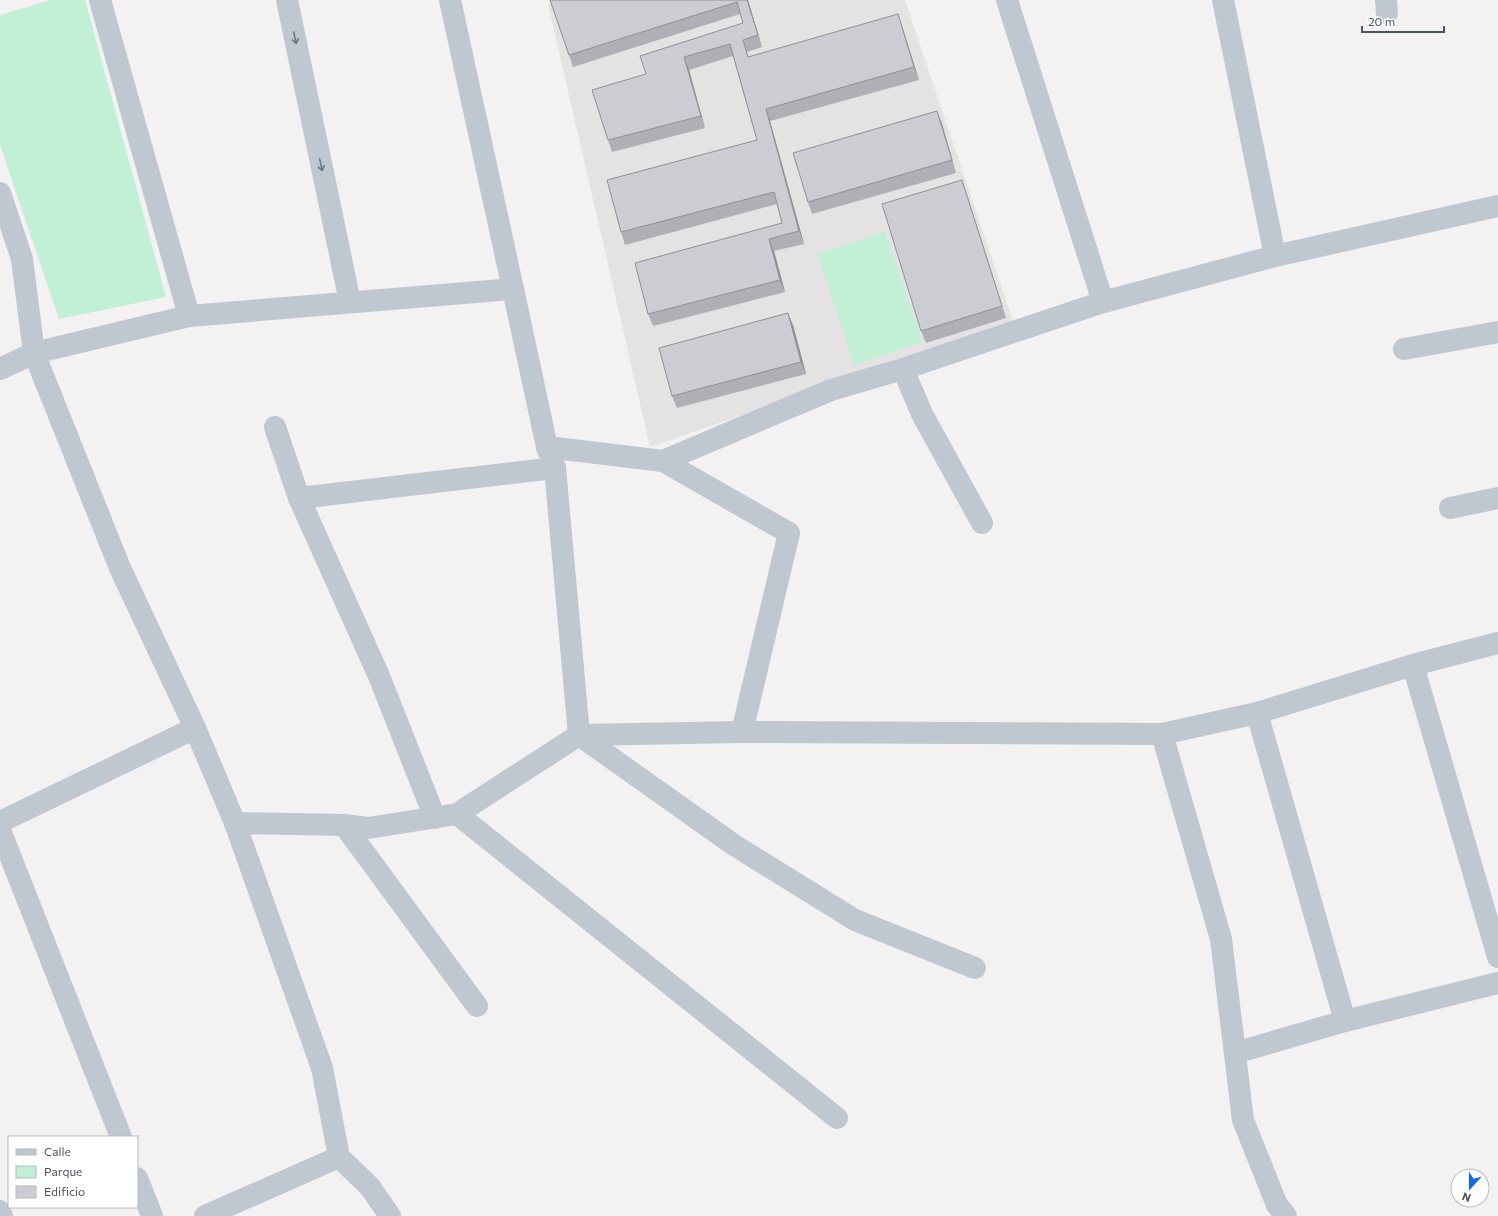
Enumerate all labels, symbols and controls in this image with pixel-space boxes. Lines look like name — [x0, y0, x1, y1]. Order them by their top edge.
scale bar — [1362, 8, 1444, 34]
text: 20 m — [1368, 14, 1395, 28]
one-way arrow — [291, 31, 299, 44]
one-way arrow — [318, 159, 326, 172]
legend — [8, 1136, 138, 1208]
text: Calle — [44, 1144, 71, 1158]
text: Parque — [44, 1164, 82, 1178]
north arrow — [1450, 1168, 1490, 1208]
text: Edificio — [44, 1184, 85, 1198]
text: N — [1460, 1190, 1472, 1205]

